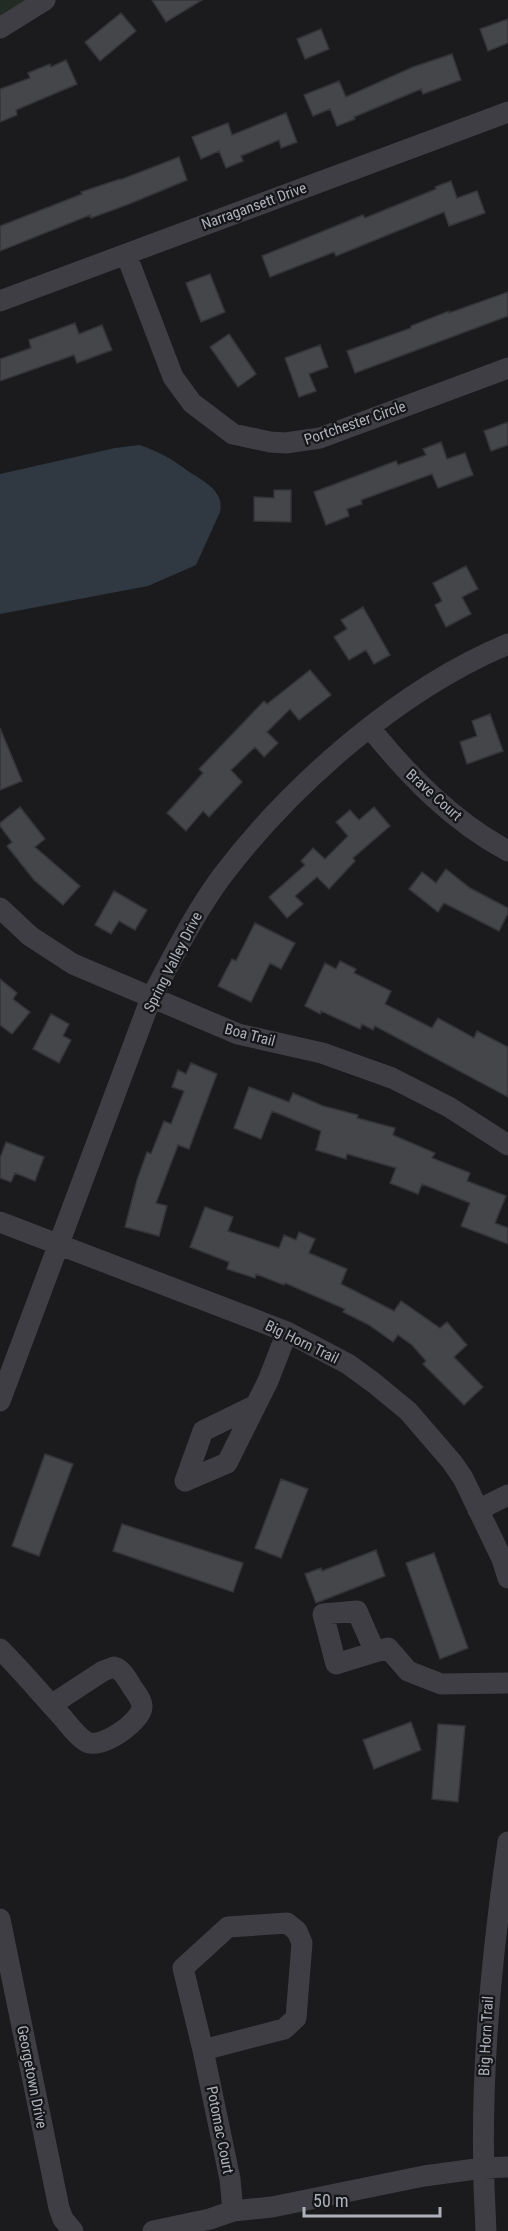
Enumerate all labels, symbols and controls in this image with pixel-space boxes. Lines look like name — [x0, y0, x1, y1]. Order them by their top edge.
street label: Narragansett Drive — [199, 179, 309, 233]
street label: Portchester Circle — [302, 397, 408, 449]
street label: Brave Court — [402, 765, 466, 825]
street label: Spring Valley Drive — [140, 909, 206, 1015]
street label: Boa Trail — [223, 1020, 277, 1050]
street label: Big Horn Trail — [262, 1316, 342, 1368]
street label: Big Horn Trail — [475, 1996, 497, 2076]
street label: Georgetown Drive — [13, 2024, 51, 2130]
street label: Potomac Court — [203, 2085, 237, 2175]
scale bar — [304, 2180, 440, 2218]
text: 50 m — [313, 2190, 348, 2211]

